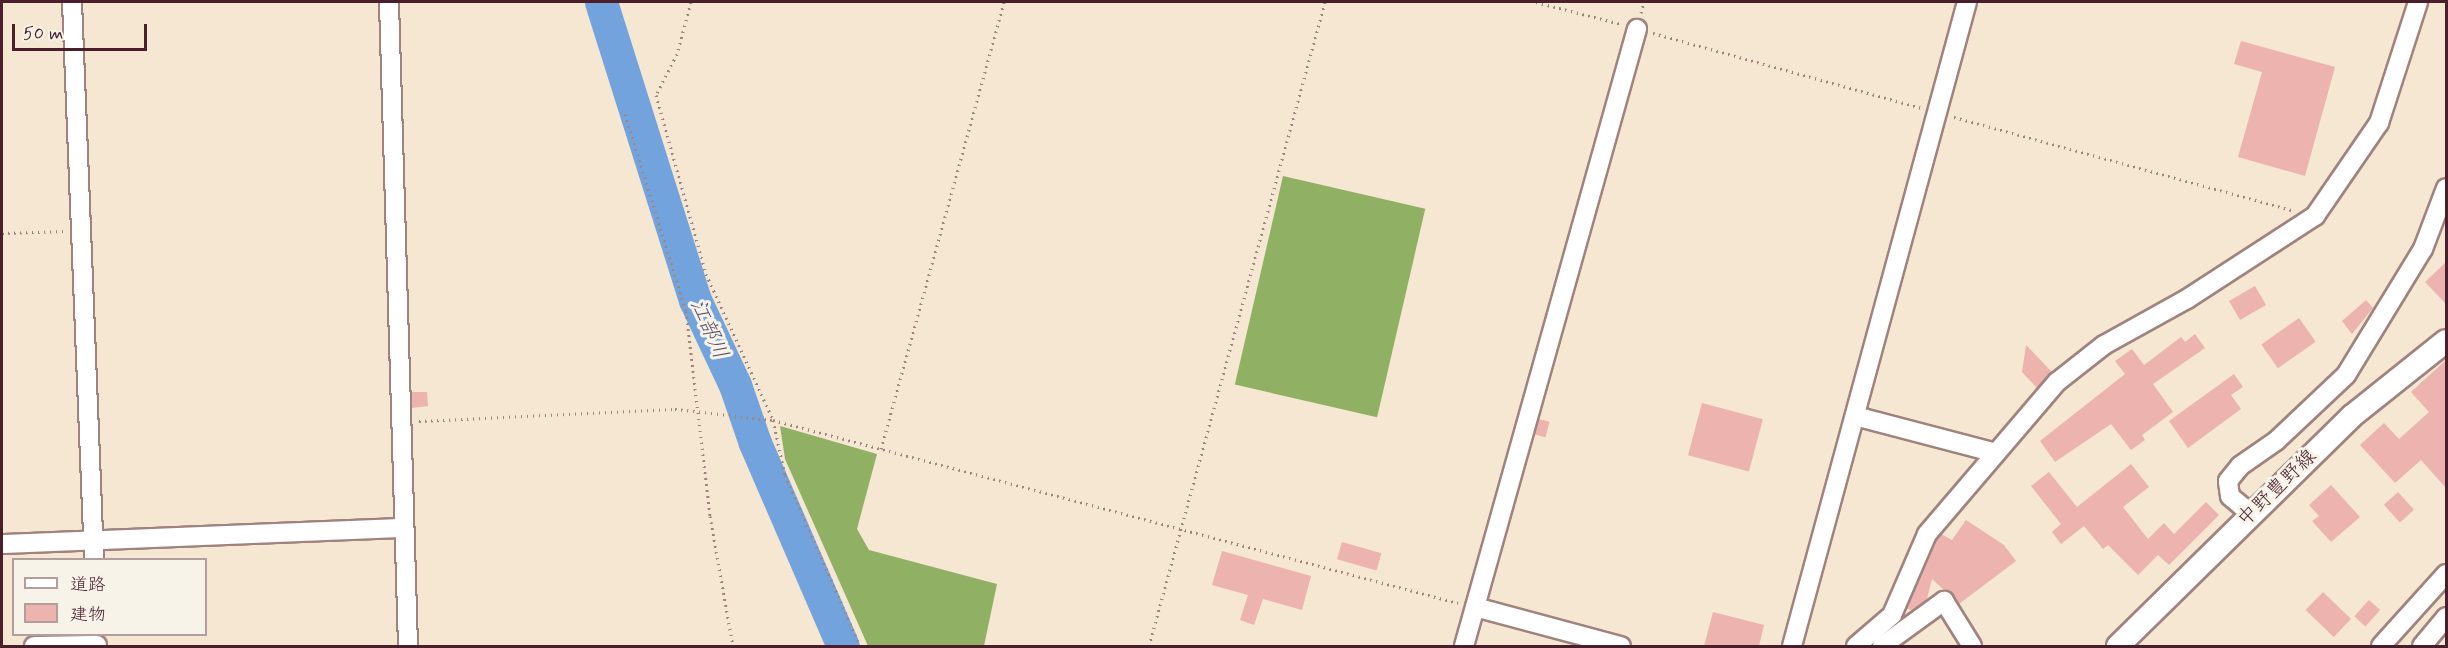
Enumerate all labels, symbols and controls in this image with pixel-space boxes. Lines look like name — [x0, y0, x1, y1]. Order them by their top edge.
scale bar — [15, 12, 150, 50]
text: 50 m — [23, 22, 63, 46]
water label: 江部川 — [685, 295, 733, 363]
street label: 中野豊野線 — [2233, 445, 2321, 531]
legend — [12, 558, 207, 636]
text: 道路 — [70, 573, 106, 597]
text: 建物 — [70, 603, 106, 627]

